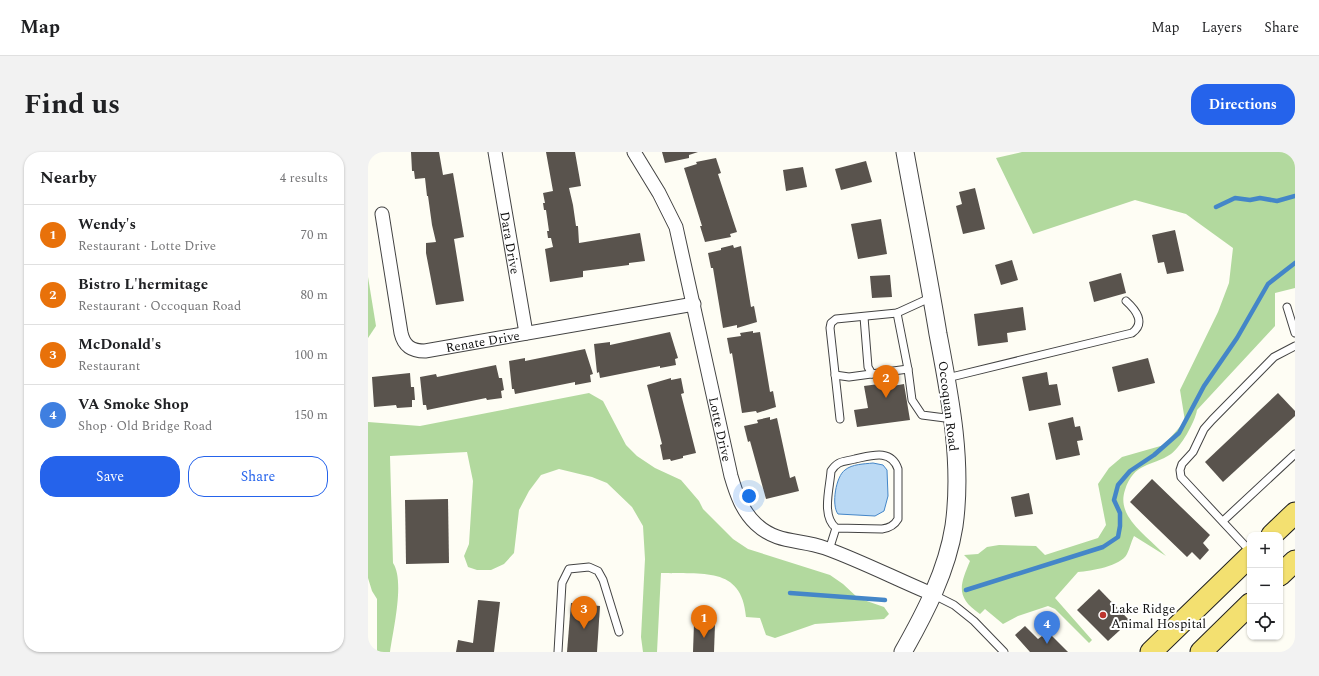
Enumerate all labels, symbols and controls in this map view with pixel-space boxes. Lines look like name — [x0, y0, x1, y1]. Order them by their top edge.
text: Map — [20, 13, 60, 42]
text: Map — [1151, 17, 1180, 38]
text: Layers — [1202, 17, 1242, 38]
text: Share — [1264, 17, 1299, 38]
text: Find us — [24, 83, 120, 126]
button: Directions — [1191, 84, 1295, 125]
text: Nearby — [40, 165, 96, 191]
text: 4 results — [280, 168, 328, 188]
street label: Dara Drive — [494, 210, 525, 276]
text: Wendy's — [78, 213, 136, 236]
text: 1 — [49, 225, 57, 245]
text: 70 m — [301, 225, 328, 245]
text: Restaurant · Lotte Drive — [78, 236, 216, 256]
text: Bistro L'hermitage — [78, 273, 208, 296]
text: 2 — [49, 285, 57, 305]
text: 80 m — [301, 285, 328, 305]
text: Restaurant · Occoquan Road — [78, 296, 241, 316]
street label: Renate Drive — [444, 326, 521, 358]
text: McDonald's — [78, 333, 161, 356]
text: 3 — [49, 345, 57, 365]
text: 100 m — [294, 345, 328, 365]
text: Restaurant — [78, 356, 140, 376]
street label: Occoquan Road — [933, 360, 963, 453]
pin: 2 — [873, 365, 899, 398]
text: VA Smoke Shop — [78, 393, 189, 416]
street label: Lotte Drive — [703, 395, 737, 464]
text: 4 — [49, 405, 57, 425]
text: 150 m — [294, 405, 328, 425]
text: Shop · Old Bridge Road — [78, 416, 212, 436]
button: Save — [40, 456, 180, 497]
button: Share — [188, 456, 328, 497]
your location — [739, 486, 759, 506]
map controls — [1247, 532, 1283, 640]
button: + — [1247, 532, 1283, 568]
button: − — [1247, 568, 1283, 604]
pin: 3 — [571, 596, 597, 629]
place label: Lake Ridge Animal Hospital — [1111, 599, 1206, 634]
button: locate — [1247, 604, 1283, 640]
pin: 1 — [691, 605, 717, 638]
marker: Lake Ridge Animal Hospital — [1098, 610, 1108, 620]
pin: 4 — [1034, 611, 1060, 644]

